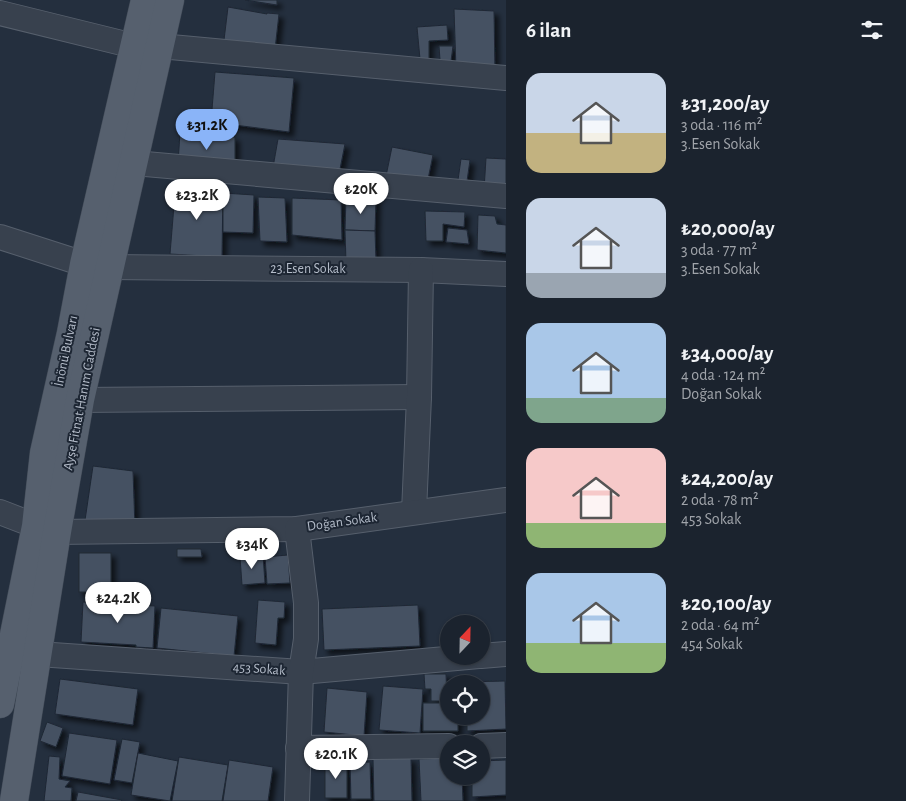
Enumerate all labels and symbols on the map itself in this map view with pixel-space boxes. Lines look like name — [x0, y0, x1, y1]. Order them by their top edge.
pin: ₺31.2K — [166, 108, 248, 151]
pin: ₺20K — [331, 172, 391, 215]
pin: ₺23.2K — [156, 178, 238, 221]
street label: 23.Esen Sokak — [270, 262, 346, 276]
street label: İnönü Bulvarı — [49, 314, 80, 388]
street label: Ayşe Fitnat Hanım Caddesi — [61, 326, 103, 472]
street label: Doğan Sokak — [306, 510, 379, 534]
pin: ₺34K — [222, 528, 282, 570]
pin: ₺24.2K — [77, 582, 159, 624]
north arrow — [440, 615, 490, 665]
street label: 453 Sokak — [232, 660, 286, 678]
pin: ₺20.1K — [295, 738, 377, 780]

